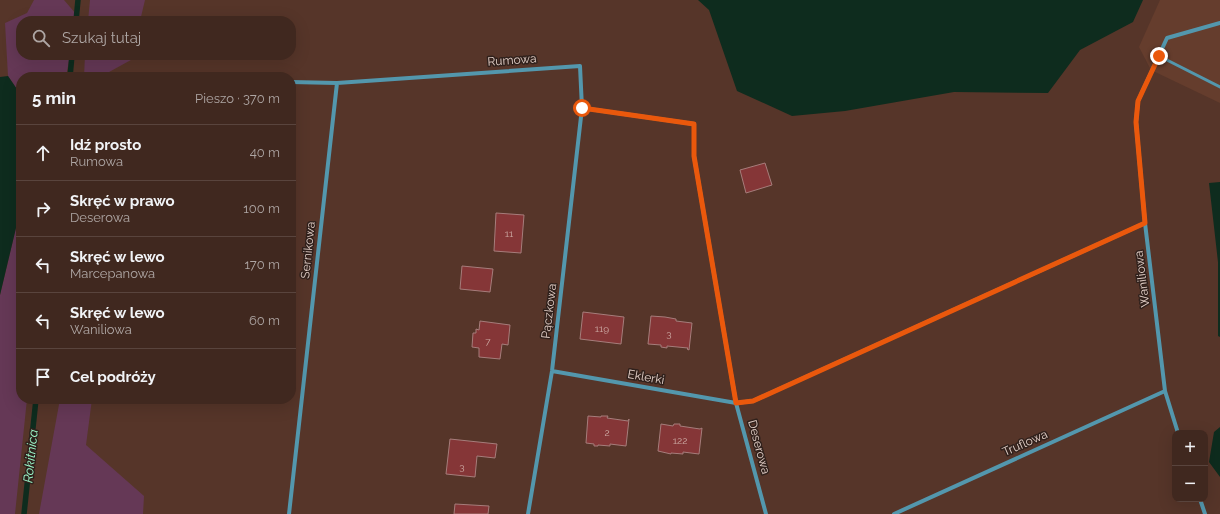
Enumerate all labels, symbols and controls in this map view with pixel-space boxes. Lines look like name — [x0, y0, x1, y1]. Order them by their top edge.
search box — [16, 16, 296, 60]
icon: search — [30, 27, 52, 49]
text: Szukaj tutaj — [62, 29, 141, 47]
route end — [1150, 47, 1168, 65]
street label: Rumowa — [487, 51, 537, 69]
text: 5 min — [32, 88, 76, 108]
text: Pieszo · 370 m — [195, 91, 280, 106]
route start — [573, 99, 591, 117]
text: Idź prosto — [70, 136, 141, 154]
icon: ahead — [32, 142, 54, 164]
text: 40 m — [250, 145, 280, 160]
text: Rumowa — [70, 154, 123, 169]
text: Skręć w prawo — [70, 192, 175, 210]
icon: right — [32, 198, 54, 220]
text: 100 m — [243, 201, 280, 216]
text: Deserowa — [70, 210, 130, 225]
street label: Sernikowa — [298, 221, 318, 279]
house number: 11 — [505, 228, 514, 239]
text: Skręć w lewo — [70, 248, 165, 266]
street label: Waniliowa — [1132, 250, 1152, 308]
icon: left — [32, 254, 54, 276]
text: 170 m — [244, 257, 280, 272]
text: Marcepanowa — [70, 266, 155, 281]
street label: Pączkowa — [539, 283, 559, 339]
text: Skręć w lewo — [70, 304, 165, 322]
icon: left — [32, 310, 54, 332]
text: 60 m — [249, 313, 280, 328]
text: Waniliowa — [70, 322, 132, 337]
house number: 119 — [595, 323, 609, 334]
house number: 3 — [666, 328, 672, 339]
house number: 7 — [485, 336, 491, 347]
icon: arrive — [32, 366, 54, 388]
street label: Eklerki — [626, 367, 666, 387]
text: Cel podróży — [70, 368, 156, 386]
street label: Deserowa — [745, 418, 773, 476]
house number: 2 — [604, 427, 610, 438]
street label: Truflowa — [1000, 427, 1050, 459]
water label: Rokitnica — [20, 428, 41, 484]
map controls — [1172, 430, 1208, 502]
button: + — [1172, 430, 1208, 466]
house number: 122 — [673, 435, 687, 446]
house number: 3 — [459, 461, 465, 472]
button: − — [1172, 466, 1208, 502]

